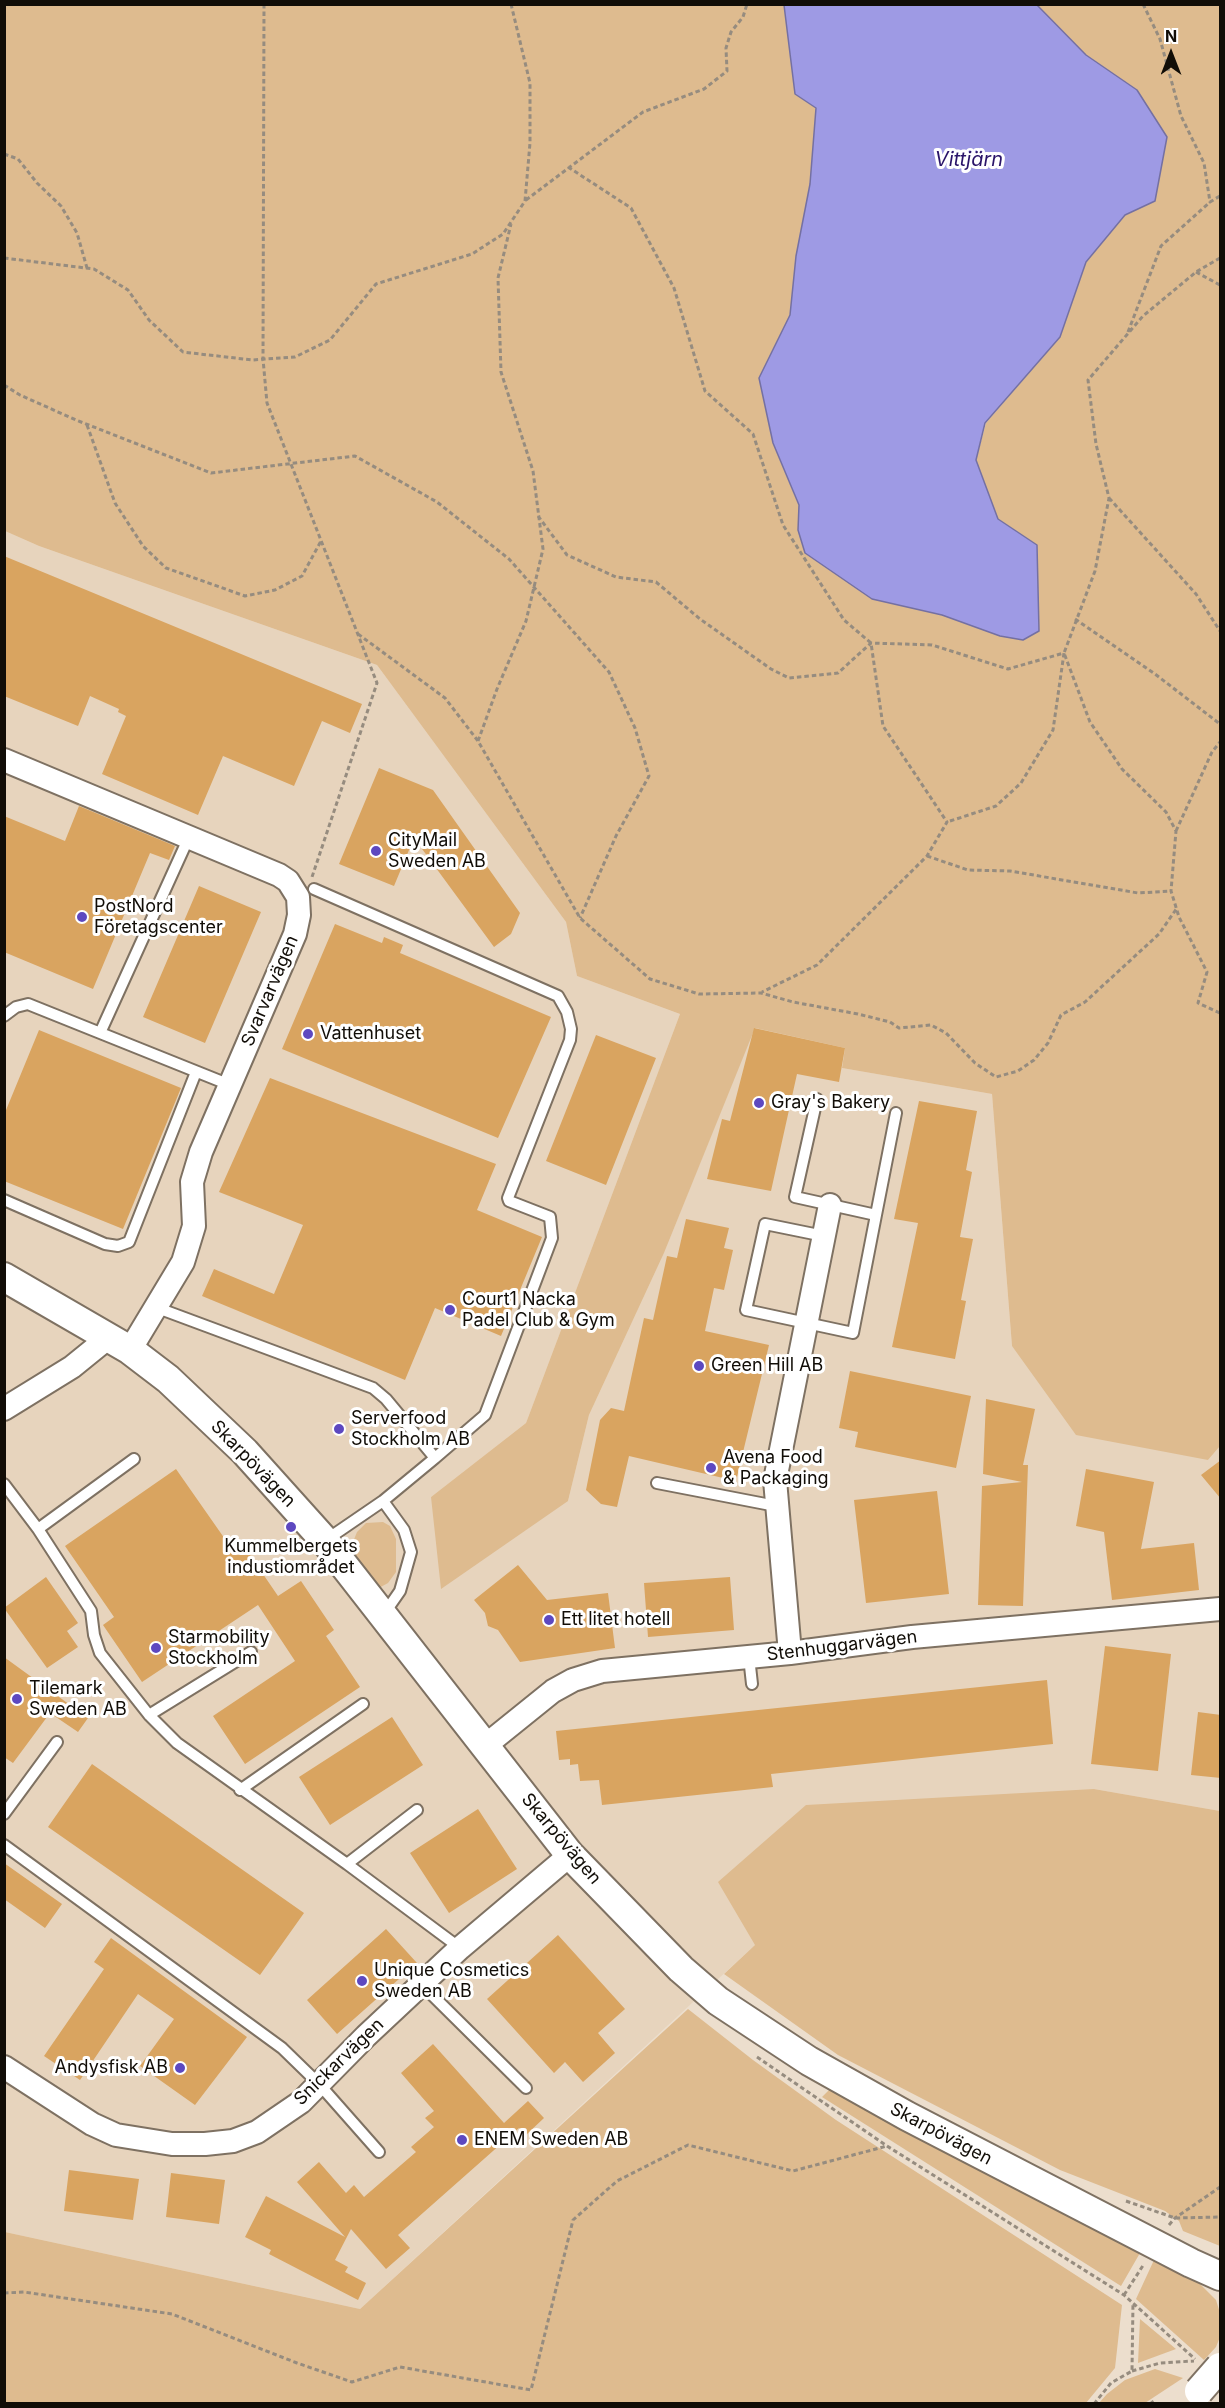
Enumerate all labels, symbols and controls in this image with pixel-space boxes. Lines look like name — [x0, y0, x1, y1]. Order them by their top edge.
north arrow — [1141, 24, 1201, 84]
text: N — [1165, 26, 1177, 46]
water label: Vittjärn — [935, 148, 1003, 172]
place label: CityMail Sweden AB — [388, 830, 486, 872]
marker: CityMail Sweden AB — [369, 844, 383, 858]
place label: PostNord Företagscenter — [94, 896, 223, 938]
marker: PostNord Företagscenter — [75, 910, 89, 924]
street label: Svarvarvägen — [237, 932, 303, 1050]
place label: Vattenhuset — [320, 1023, 421, 1045]
marker: Vattenhuset — [301, 1027, 315, 1041]
place label: Gray's Bakery — [771, 1092, 890, 1114]
marker: Gray's Bakery — [752, 1096, 766, 1110]
place label: Court1 Nacka Padel Club & Gym — [462, 1289, 615, 1332]
marker: Court1 Nacka Padel Club & Gym — [443, 1303, 457, 1317]
place label: Green Hill AB — [711, 1355, 823, 1377]
marker: Green Hill AB — [692, 1359, 706, 1373]
place label: Serverfood Stockholm AB — [351, 1408, 470, 1450]
street label: Skarpövägen — [206, 1416, 300, 1512]
marker: Serverfood Stockholm AB — [332, 1422, 346, 1436]
place label: Avena Food & Packaging — [723, 1447, 829, 1490]
marker: Avena Food & Packaging — [704, 1461, 718, 1475]
marker: Kummelbergets industiområdet — [284, 1520, 298, 1534]
place label: Kummelbergets industiområdet — [224, 1536, 358, 1578]
place label: Ett litet hotell — [561, 1609, 670, 1631]
marker: Ett litet hotell — [542, 1613, 556, 1627]
street label: Stenhuggarvägen — [766, 1626, 918, 1666]
place label: Starmobility Stockholm — [168, 1627, 270, 1670]
marker: Starmobility Stockholm — [149, 1641, 163, 1655]
place label: Tilemark Sweden AB — [29, 1678, 127, 1720]
marker: Tilemark Sweden AB — [10, 1692, 24, 1706]
street label: Skarpövägen — [517, 1789, 605, 1889]
place label: Unique Cosmetics Sweden AB — [374, 1960, 529, 2002]
marker: Unique Cosmetics Sweden AB — [355, 1974, 369, 1988]
street label: Snickarvägen — [290, 2014, 388, 2110]
place label: Andysfisk AB — [55, 2057, 168, 2079]
marker: Andysfisk AB — [173, 2061, 187, 2075]
street label: Skarpövägen — [886, 2098, 996, 2170]
place label: ENEM Sweden AB — [474, 2129, 628, 2151]
marker: ENEM Sweden AB — [455, 2133, 469, 2147]

